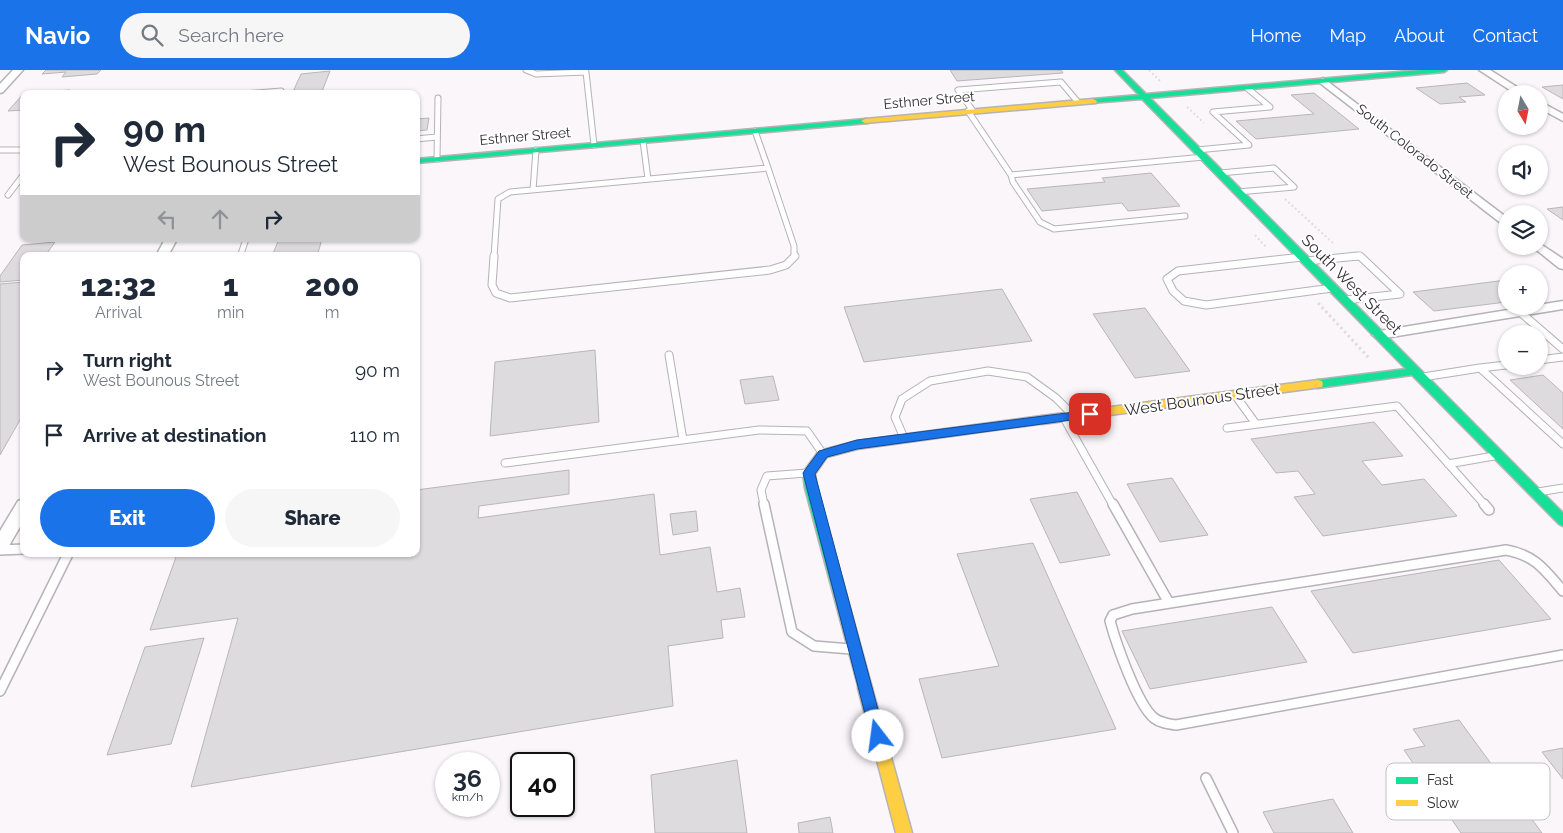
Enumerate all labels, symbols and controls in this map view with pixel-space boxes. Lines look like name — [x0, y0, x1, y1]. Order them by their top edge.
search box — [120, 13, 470, 58]
text: Navio — [25, 21, 90, 50]
icon: search — [138, 21, 166, 49]
text: Search here — [178, 24, 284, 46]
text: Home — [1250, 25, 1301, 46]
text: Map — [1329, 25, 1366, 46]
text: About — [1394, 25, 1445, 46]
text: Contact — [1473, 25, 1538, 46]
north arrow — [1498, 85, 1548, 135]
map controls — [1498, 85, 1548, 375]
street label: Esthner Street — [883, 88, 976, 112]
street label: South Colorado Street — [1354, 100, 1477, 202]
text: 90 m — [123, 109, 206, 150]
icon: right — [40, 110, 105, 175]
street label: Esthner Street — [479, 124, 572, 148]
button: sound — [1498, 145, 1548, 195]
text: West Bounous Street — [123, 151, 338, 177]
icon: left — [153, 205, 181, 233]
icon: ahead — [206, 205, 234, 233]
icon: right — [259, 205, 287, 233]
button: layers — [1498, 205, 1548, 255]
street label: South West Street — [1298, 230, 1406, 339]
button: + — [1498, 265, 1548, 315]
text: 12:32 — [81, 268, 156, 303]
text: 1 — [223, 268, 238, 303]
text: 200 — [305, 268, 359, 303]
text: Arrival — [95, 303, 142, 322]
text: min — [217, 303, 244, 322]
text: m — [325, 303, 340, 322]
button: − — [1498, 325, 1548, 375]
text: Turn right — [83, 349, 172, 371]
icon: right — [40, 356, 68, 384]
text: 90 m — [355, 359, 400, 381]
text: West Bounous Street — [83, 371, 239, 390]
street label: West Bounous Street — [1123, 379, 1281, 420]
pin — [1069, 393, 1111, 435]
icon: arrive — [1076, 400, 1104, 428]
icon: arrive — [40, 421, 68, 449]
text: Arrive at destination — [83, 424, 267, 446]
text: 110 m — [350, 424, 400, 446]
button: Exit — [40, 489, 215, 547]
button: Share — [225, 489, 400, 547]
position arrow — [851, 709, 903, 761]
speed limit sign: 40 — [510, 752, 575, 817]
text: 36 — [453, 763, 482, 793]
legend — [1386, 763, 1550, 820]
text: Fast — [1427, 772, 1454, 788]
text: km/h — [452, 790, 483, 804]
text: Slow — [1427, 795, 1459, 811]

